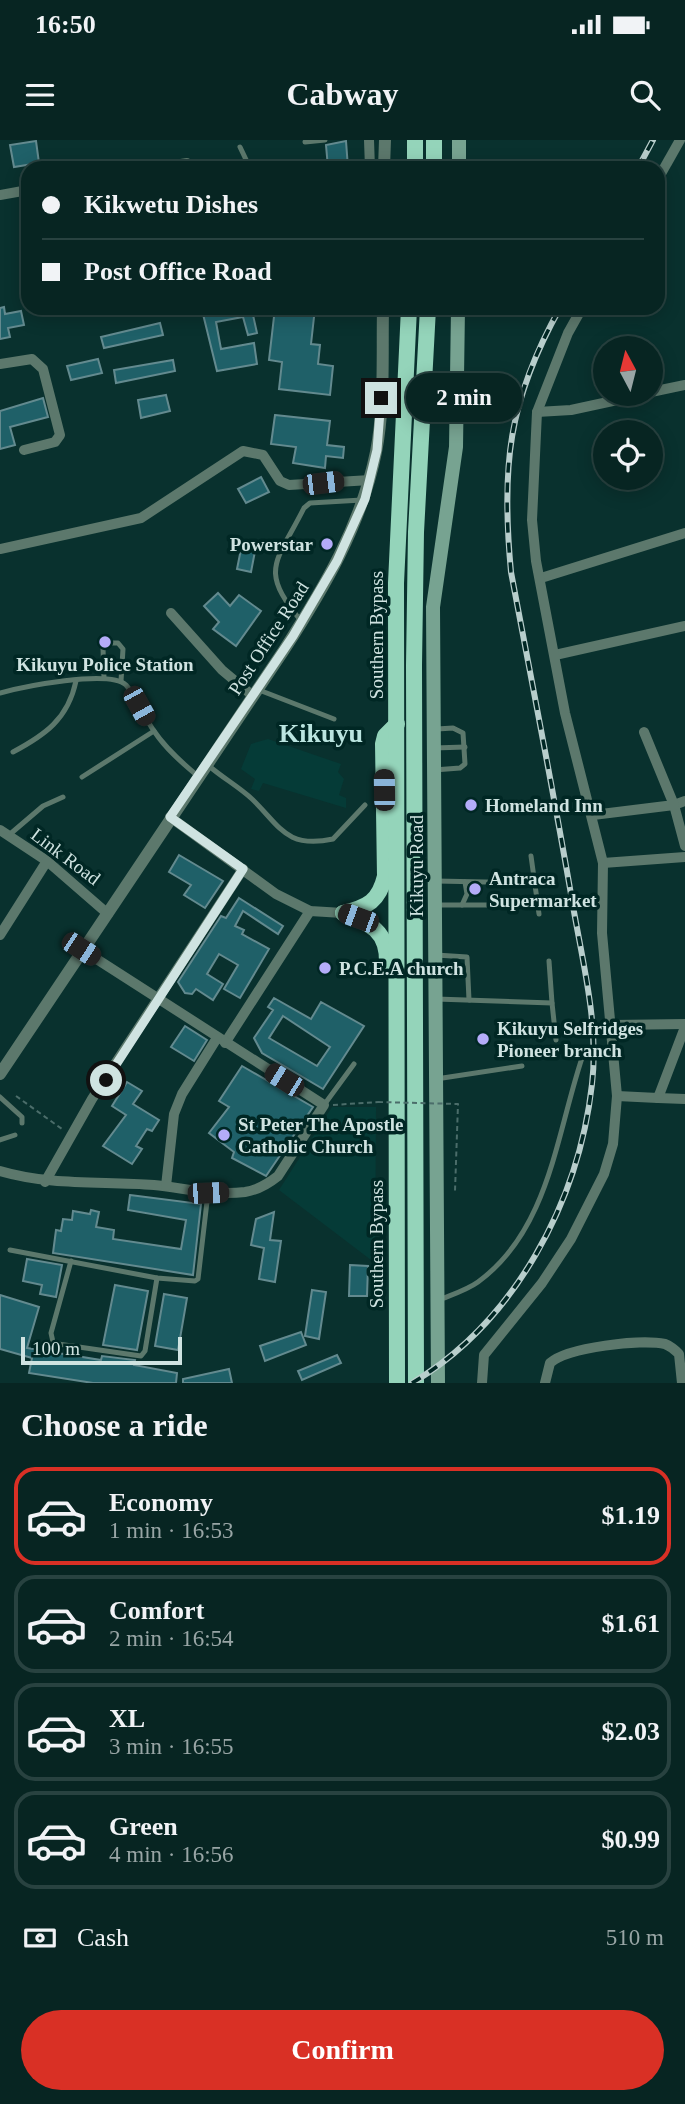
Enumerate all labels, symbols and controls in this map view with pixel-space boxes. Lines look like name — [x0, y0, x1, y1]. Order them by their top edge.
text: 16:50 — [35, 10, 96, 39]
icon: menu — [21, 76, 59, 114]
text: Cabway — [286, 76, 399, 112]
icon: search — [626, 76, 664, 114]
text: Kikwetu Dishes — [84, 190, 258, 219]
text: Post Office Road — [84, 257, 272, 286]
north arrow — [593, 336, 663, 406]
map controls — [593, 336, 663, 490]
callout: 2 min — [406, 373, 521, 422]
route end — [365, 382, 397, 414]
text: 2 min — [436, 385, 492, 410]
button: locate — [593, 420, 663, 490]
car — [301, 470, 346, 496]
place label: Powerstar — [230, 534, 314, 555]
marker: Powerstar — [319, 536, 335, 552]
street label: Southern Bypass — [366, 571, 387, 699]
street label: Post Office Road — [224, 577, 313, 699]
marker: Kikuyu Police Station — [97, 634, 113, 650]
place label: Kikuyu Police Station — [16, 654, 194, 675]
car — [120, 683, 159, 729]
district label: Kikuyu — [279, 719, 363, 748]
car — [374, 769, 395, 811]
place label: Homeland Inn — [485, 795, 603, 816]
marker: Homeland Inn — [463, 797, 479, 813]
street label: Kikuyu Road — [406, 815, 427, 917]
street label: Link Road — [27, 824, 105, 889]
place label: Antraca Supermarket — [489, 868, 597, 911]
marker: Antraca Supermarket — [467, 881, 483, 897]
car — [335, 901, 382, 935]
car — [58, 929, 105, 969]
place label: P.C.E.A church — [339, 958, 464, 979]
marker: P.C.E.A church — [317, 960, 333, 976]
place label: Kikuyu Selfridges Pioneer branch — [497, 1018, 643, 1061]
marker: Kikuyu Selfridges Pioneer branch — [475, 1031, 491, 1047]
car — [261, 1060, 308, 1100]
route start — [90, 1064, 122, 1096]
place label: St Peter The Apostle Catholic Church — [238, 1114, 404, 1157]
marker: St Peter The Apostle Catholic Church — [216, 1127, 232, 1143]
street label: Southern Bypass — [366, 1180, 387, 1308]
car — [187, 1182, 230, 1204]
scale bar — [21, 1334, 182, 1366]
text: 100 m — [32, 1338, 80, 1359]
text: Choose a ride — [21, 1407, 208, 1443]
icon: car — [25, 1485, 88, 1548]
text: Economy — [109, 1488, 213, 1517]
text: $1.19 — [602, 1501, 660, 1530]
text: 1 min · 16:53 — [109, 1518, 234, 1543]
icon: car — [25, 1593, 88, 1656]
text: Comfort — [109, 1596, 204, 1625]
text: $1.61 — [602, 1609, 660, 1638]
text: 2 min · 16:54 — [109, 1626, 234, 1651]
icon: car — [25, 1701, 88, 1764]
text: XL — [109, 1704, 145, 1733]
text: $2.03 — [602, 1717, 660, 1746]
text: 3 min · 16:55 — [109, 1734, 234, 1759]
icon: car — [25, 1809, 88, 1872]
text: Green — [109, 1812, 178, 1841]
text: $0.99 — [602, 1825, 660, 1854]
text: 4 min · 16:56 — [109, 1842, 234, 1867]
icon: cash — [21, 1919, 59, 1957]
text: Cash — [77, 1923, 129, 1952]
text: 510 m — [606, 1925, 664, 1950]
button: Confirm — [21, 2010, 664, 2090]

